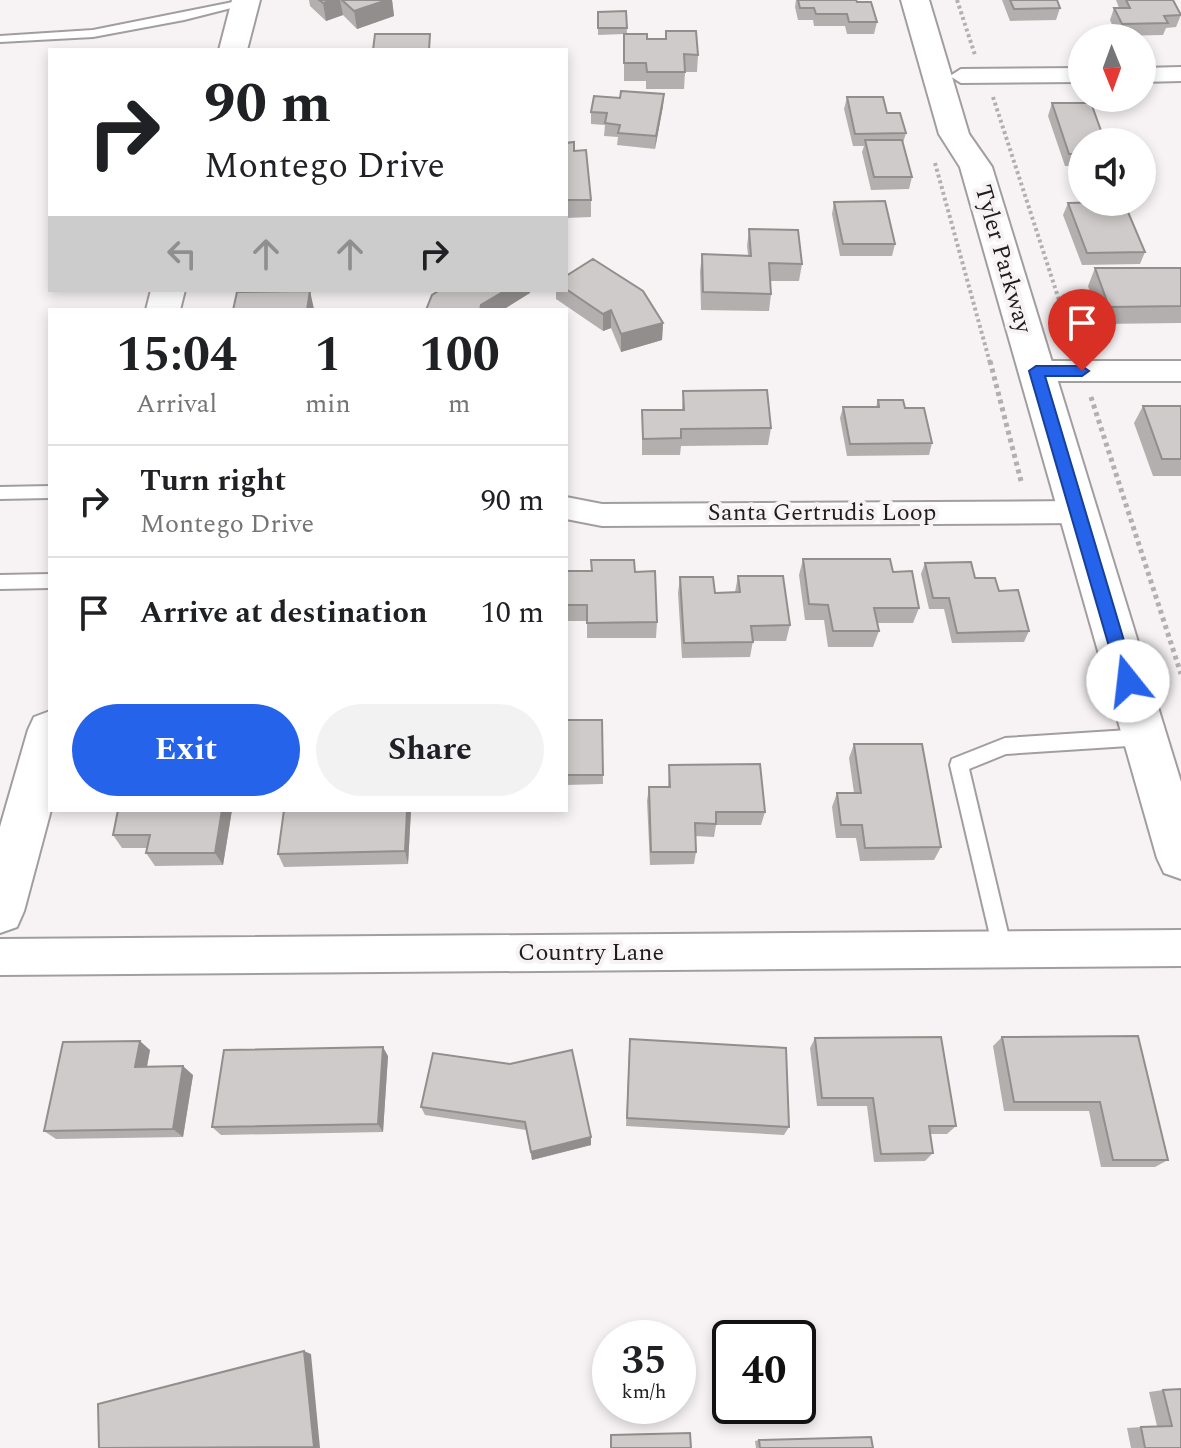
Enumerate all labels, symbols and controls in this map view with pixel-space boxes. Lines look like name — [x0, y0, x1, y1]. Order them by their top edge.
north arrow — [1068, 24, 1156, 112]
map controls — [1068, 24, 1156, 216]
text: 90 m — [204, 62, 331, 147]
icon: right — [72, 80, 176, 184]
button: sound — [1068, 128, 1156, 216]
text: Montego Drive — [204, 139, 445, 194]
street label: Tyler Parkway — [965, 181, 1042, 339]
icon: left — [160, 232, 204, 276]
icon: ahead — [244, 232, 288, 276]
icon: ahead — [328, 232, 372, 276]
icon: right — [412, 232, 456, 276]
pin — [1048, 289, 1116, 371]
icon: arrive — [1060, 301, 1104, 345]
text: 15:04 — [116, 319, 237, 392]
text: 1 — [314, 319, 341, 392]
text: 100 — [419, 319, 500, 392]
text: Arrival — [136, 384, 217, 424]
text: min — [305, 384, 351, 424]
text: m — [448, 384, 470, 424]
text: Turn right — [140, 458, 286, 504]
text: 90 m — [481, 478, 544, 524]
icon: right — [72, 479, 116, 523]
street label: Santa Gertrudis Loop — [708, 495, 936, 531]
text: Montego Drive — [140, 504, 314, 544]
text: Arrive at destination — [140, 590, 427, 636]
text: 10 m — [481, 590, 544, 636]
icon: arrive — [72, 591, 116, 635]
position arrow — [1086, 639, 1170, 723]
button: Exit — [72, 704, 300, 796]
button: Share — [316, 704, 544, 796]
street label: Country Lane — [518, 935, 664, 971]
speed limit sign: 40 — [712, 1320, 816, 1424]
text: 35 — [622, 1331, 666, 1392]
text: km/h — [622, 1377, 667, 1407]

